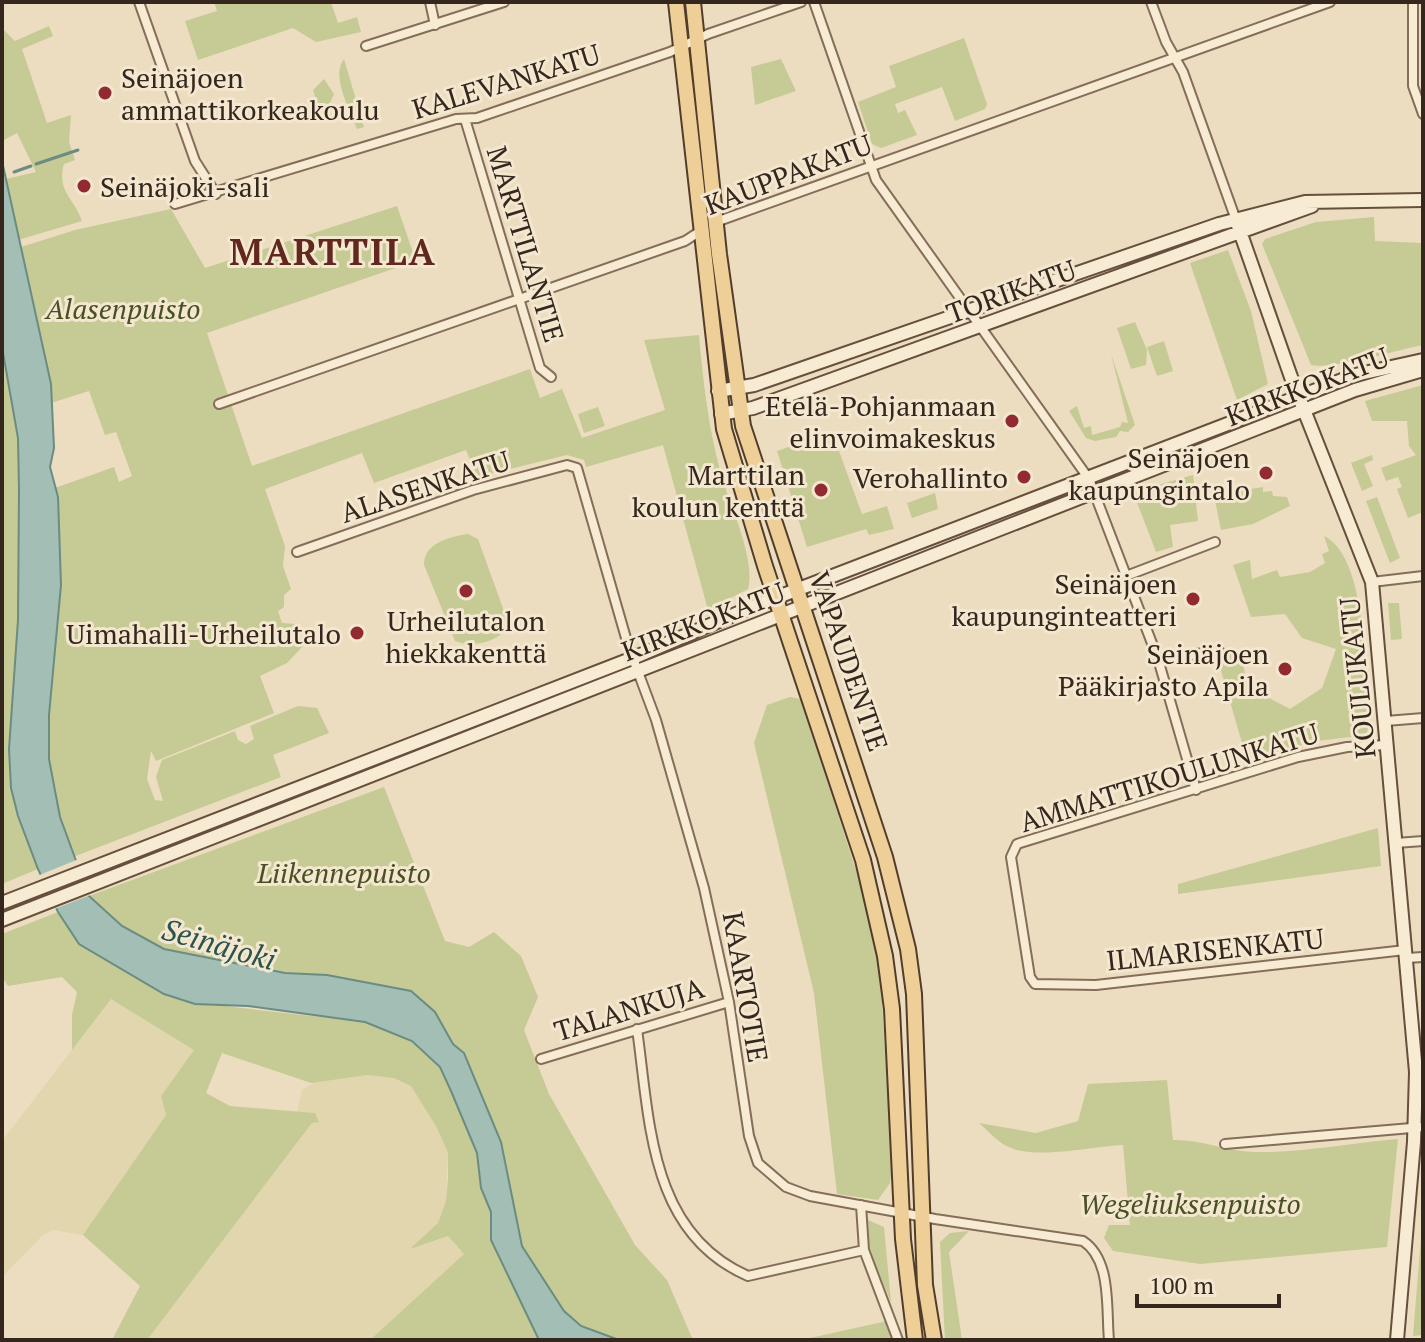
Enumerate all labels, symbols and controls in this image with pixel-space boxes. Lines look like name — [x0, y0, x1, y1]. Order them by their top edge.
street label: KALEVANKATU — [408, 35, 605, 127]
place label: Seinäjoen ammattikorkeakoulu — [121, 59, 380, 128]
marker: Seinäjoen ammattikorkeakoulu — [96, 84, 114, 102]
street label: KAUPPAKATU — [699, 125, 877, 223]
street label: MARTTILANTIE — [479, 142, 573, 346]
place label: Seinäjoki-sali — [100, 168, 270, 205]
marker: Seinäjoki-sali — [75, 177, 93, 195]
district label: MARTTILA — [229, 228, 437, 275]
street label: TORIKATU — [941, 250, 1081, 332]
park label: Alasenpuisto — [44, 290, 200, 327]
street label: KIRKKOKATU — [1220, 338, 1394, 434]
place label: Etelä-Pohjanmaan elinvoimakeskus — [765, 387, 996, 456]
marker: Etelä-Pohjanmaan elinvoimakeskus — [1003, 412, 1021, 430]
place label: Seinäjoen kaupungintalo — [1069, 439, 1250, 508]
street label: ALASENKATU — [336, 441, 515, 531]
place label: Marttilan koulun kenttä — [632, 456, 805, 525]
place label: Verohallinto — [853, 459, 1008, 496]
marker: Seinäjoen kaupungintalo — [1257, 464, 1275, 482]
marker: Verohallinto — [1015, 468, 1033, 486]
marker: Marttilan koulun kenttä — [812, 481, 830, 499]
place label: Seinäjoen kaupunginteatteri — [951, 565, 1177, 634]
street label: VAPAUDENTIE — [801, 566, 897, 756]
street label: KIRKKOKATU — [616, 573, 790, 669]
marker: Urheilutalon hiekkakenttä — [457, 582, 475, 600]
marker: Seinäjoen kaupunginteatteri — [1184, 590, 1202, 608]
street label: KOULUKATU — [1330, 596, 1384, 760]
place label: Urheilutalon hiekkakenttä — [385, 602, 547, 671]
place label: Uimahalli-Urheilutalo — [66, 615, 341, 652]
marker: Uimahalli-Urheilutalo — [348, 624, 366, 642]
place label: Seinäjoen Pääkirjasto Apila — [1058, 635, 1269, 704]
marker: Seinäjoen Pääkirjasto Apila — [1276, 660, 1294, 678]
street label: AMMATTIKOULUNKATU — [1015, 714, 1323, 840]
park label: Liikennepuisto — [256, 854, 431, 891]
water label: Seinäjoki — [157, 909, 281, 979]
street label: KAARTOTIE — [715, 909, 777, 1065]
street label: ILMARISENKATU — [1104, 919, 1326, 979]
street label: TALANKUJA — [550, 968, 709, 1049]
park label: Wegeliuksenpuisto — [1079, 1185, 1301, 1222]
scale bar — [1137, 1258, 1279, 1308]
text: 100 m — [1149, 1269, 1214, 1301]

